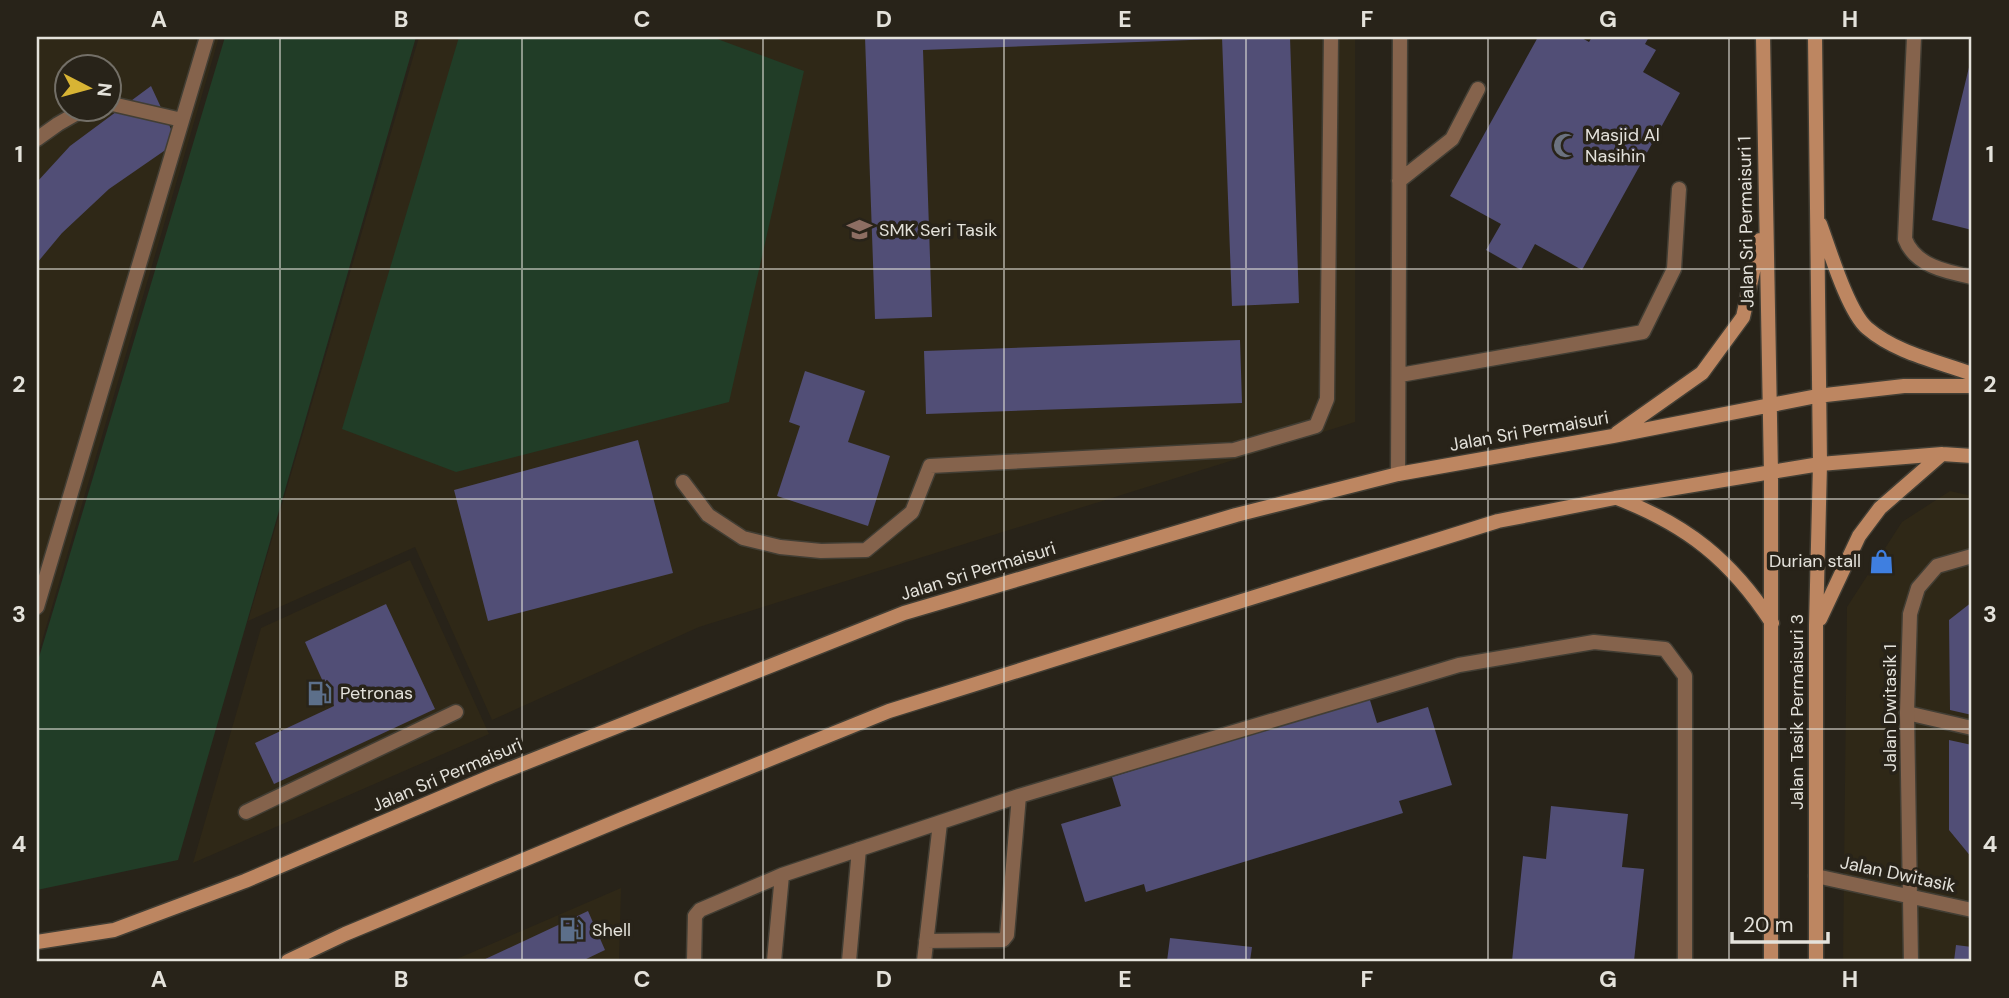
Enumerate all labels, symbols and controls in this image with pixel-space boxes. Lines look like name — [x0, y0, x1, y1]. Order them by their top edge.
text: A — [151, 4, 167, 34]
text: B — [394, 4, 408, 34]
text: C — [634, 4, 650, 34]
text: D — [876, 4, 892, 34]
text: E — [1118, 4, 1132, 34]
text: F — [1361, 4, 1374, 34]
text: G — [1599, 4, 1617, 34]
text: H — [1842, 4, 1858, 34]
north arrow — [52, 52, 122, 122]
text: N — [91, 82, 118, 98]
place label: Masjid Al Nasihin — [1585, 123, 1660, 168]
mosque icon: Masjid Al Nasihin — [1551, 131, 1579, 159]
street label: Jalan Sri Permaisuri 1 — [1733, 136, 1759, 308]
text: 1 — [15, 139, 23, 169]
text: 1 — [1986, 139, 1994, 169]
school or university icon: SMK Seri Tasik — [845, 216, 873, 244]
place label: SMK Seri Tasik — [879, 218, 997, 242]
text: 2 — [12, 369, 26, 399]
text: 2 — [1983, 369, 1997, 399]
street label: Jalan Sri Permaisuri — [1448, 405, 1610, 457]
street label: Jalan Sri Permaisuri — [897, 536, 1059, 606]
shop icon: Durian stall — [1867, 547, 1895, 575]
place label: Durian stall — [1769, 549, 1861, 573]
text: 3 — [12, 599, 26, 629]
text: 3 — [1983, 599, 1997, 629]
street label: Jalan Tasik Permaisuri 3 — [1785, 614, 1809, 810]
street label: Jalan Dwitasik 1 — [1878, 644, 1902, 772]
fuel station icon: Petronas — [306, 679, 334, 707]
place label: Petronas — [340, 681, 413, 705]
street label: Jalan Sri Permaisuri — [368, 732, 526, 818]
text: 4 — [12, 829, 27, 859]
text: 4 — [1983, 829, 1998, 859]
street label: Jalan Dwitasik — [1838, 850, 1958, 898]
scale bar — [1732, 900, 1829, 944]
text: 20 m — [1743, 911, 1794, 939]
fuel station icon: Shell — [558, 916, 586, 944]
place label: Shell — [592, 918, 631, 942]
text: A — [151, 964, 167, 994]
text: B — [394, 964, 408, 994]
text: C — [634, 964, 650, 994]
text: D — [876, 964, 892, 994]
text: E — [1118, 964, 1132, 994]
text: F — [1361, 964, 1374, 994]
text: G — [1599, 964, 1617, 994]
text: H — [1842, 964, 1858, 994]

